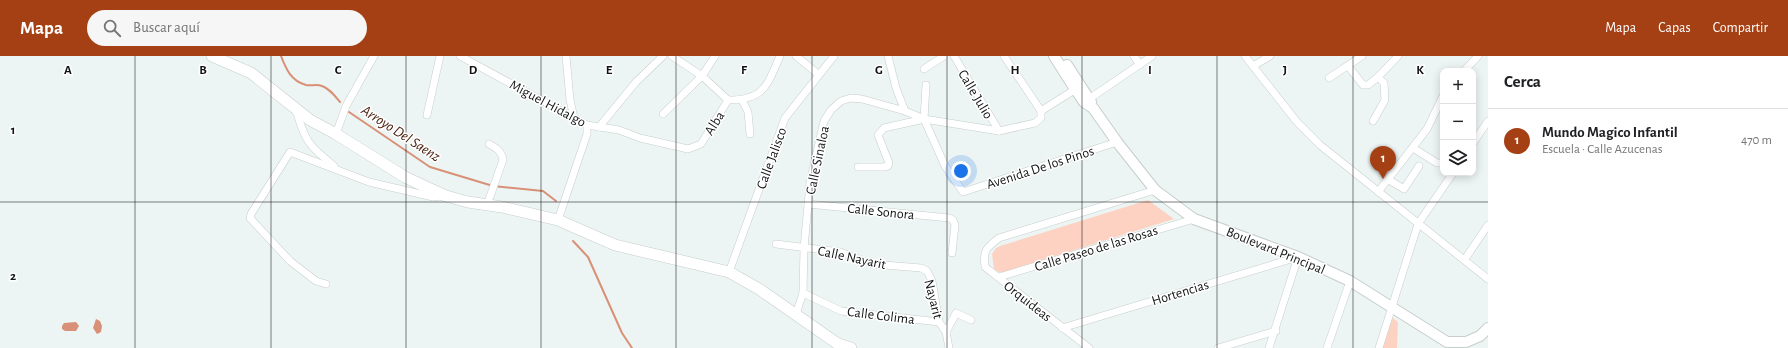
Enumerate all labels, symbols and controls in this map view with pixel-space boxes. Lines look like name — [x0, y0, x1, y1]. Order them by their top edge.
search box — [87, 10, 367, 46]
icon: search — [101, 17, 123, 39]
text: Mapa — [20, 19, 63, 38]
text: Buscar aquí — [133, 20, 200, 35]
text: Mapa — [1605, 21, 1636, 35]
text: Capas — [1658, 21, 1691, 35]
text: Compartir — [1713, 21, 1768, 35]
text: A — [64, 64, 72, 77]
text: B — [199, 64, 207, 77]
text: C — [335, 64, 342, 77]
text: D — [469, 64, 478, 77]
text: E — [606, 64, 613, 77]
text: F — [741, 64, 748, 77]
text: G — [875, 64, 883, 77]
text: H — [1010, 64, 1020, 77]
text: I — [1148, 64, 1152, 77]
text: J — [1283, 64, 1287, 77]
text: K — [1416, 64, 1424, 77]
street label: Calle Julio — [955, 68, 995, 122]
map controls — [1440, 68, 1476, 176]
button: + — [1440, 68, 1476, 104]
text: Cerca — [1504, 73, 1541, 90]
street label: Miguel Hidalgo — [507, 78, 588, 130]
water label: Arroyo Del Saenz — [358, 102, 443, 164]
button: − — [1440, 104, 1476, 140]
street label: Alba — [702, 109, 728, 138]
text: 1 — [11, 124, 15, 137]
street label: Calle Sinaloa — [804, 124, 832, 196]
text: Mundo Magico Infantil — [1542, 125, 1678, 140]
street label: Calle Jalisco — [754, 126, 790, 191]
text: 1 — [1515, 134, 1519, 147]
text: 470 m — [1741, 134, 1772, 147]
button: layers — [1440, 140, 1476, 176]
text: Escuela · Calle Azucenas — [1542, 143, 1663, 156]
street label: Avenida De los Pinos — [985, 144, 1096, 192]
pin: 1 — [1370, 146, 1396, 179]
your location — [951, 161, 971, 181]
street label: Calle Sonora — [847, 202, 916, 223]
street label: Calle Paseo de las Rosas — [1033, 224, 1160, 274]
street label: Boulevard Principal — [1224, 225, 1327, 277]
street label: Calle Nayarit — [816, 244, 888, 272]
text: 2 — [10, 270, 16, 283]
street label: Nayarit — [921, 278, 945, 321]
street label: Hortencias — [1150, 278, 1211, 308]
street label: Orquideas — [1001, 279, 1054, 325]
street label: Calle Colima — [846, 305, 916, 327]

